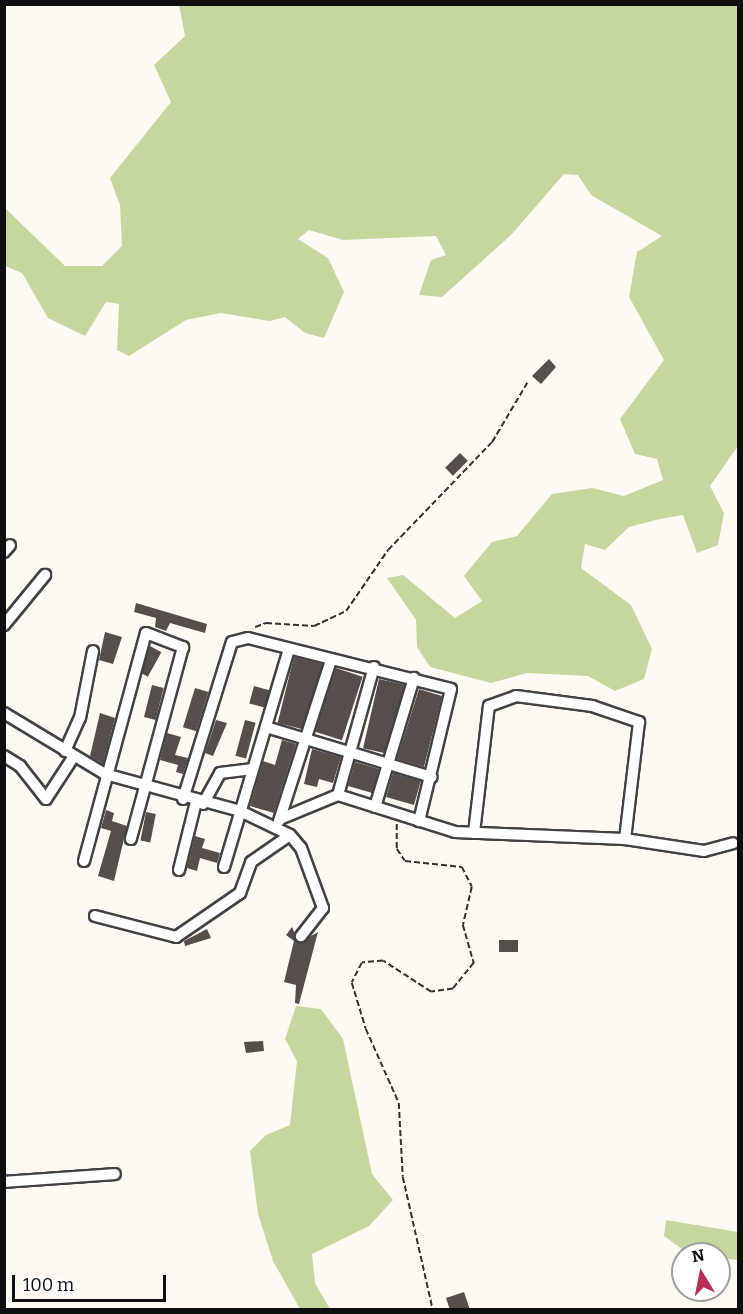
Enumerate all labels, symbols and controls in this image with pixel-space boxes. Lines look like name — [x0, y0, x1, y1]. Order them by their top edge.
north arrow — [671, 1242, 731, 1302]
text: N — [690, 1245, 706, 1266]
scale bar — [15, 1263, 170, 1301]
text: 100 m — [23, 1274, 74, 1296]

